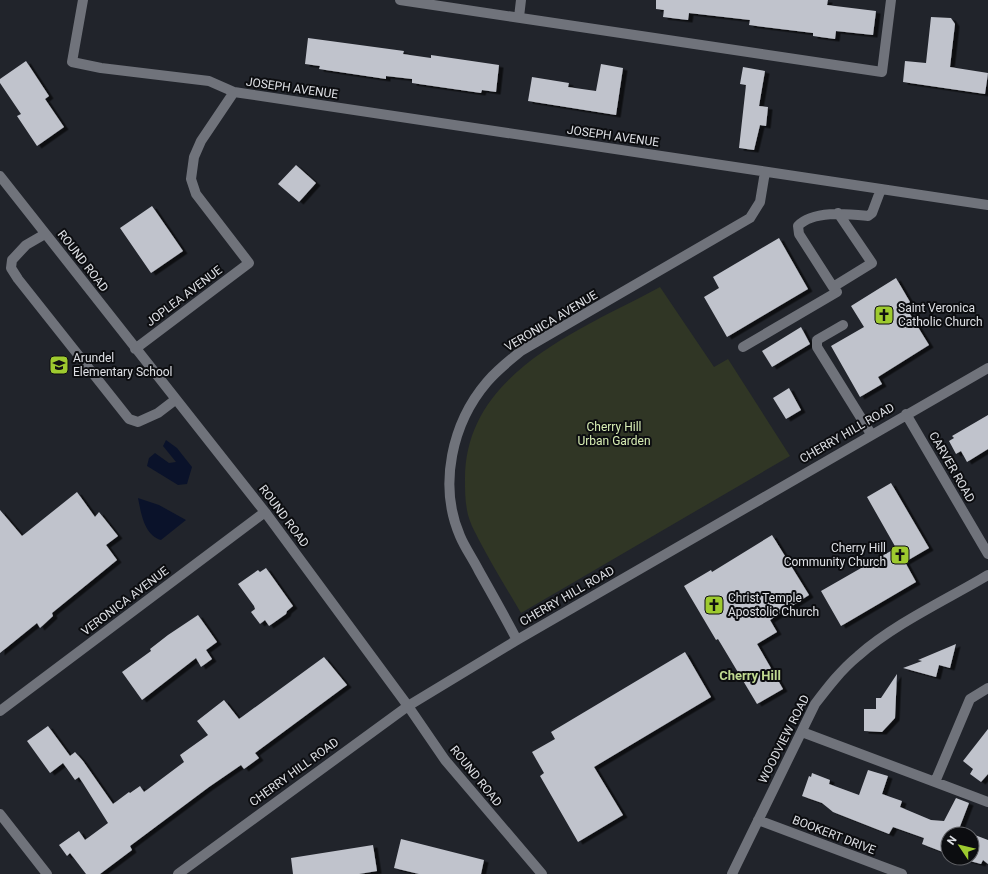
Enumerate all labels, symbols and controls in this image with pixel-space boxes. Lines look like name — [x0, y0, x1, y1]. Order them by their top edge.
street label: JOSEPH AVENUE — [245, 75, 339, 101]
street label: JOSEPH AVENUE — [566, 123, 660, 149]
street label: ROUND ROAD — [55, 228, 111, 295]
street label: JOPLEA AVENUE — [143, 263, 225, 329]
street label: VERONICA AVENUE — [502, 288, 600, 354]
place label: Saint Veronica Catholic Church — [898, 301, 983, 329]
church icon: Saint Veronica Catholic Church — [873, 304, 895, 326]
place label: Arundel Elementary School — [73, 351, 173, 379]
school or university icon: Arundel Elementary School — [48, 354, 70, 376]
street label: CHERRY HILL ROAD — [797, 400, 897, 466]
park label: Cherry Hill Urban Garden — [577, 420, 651, 448]
street label: CARVER ROAD — [926, 429, 978, 505]
street label: ROUND ROAD — [256, 482, 312, 550]
place label: Cherry Hill Community Church — [784, 541, 886, 569]
church icon: Cherry Hill Community Church — [889, 544, 911, 566]
street label: CHERRY HILL ROAD — [517, 563, 617, 629]
street label: VERONICA AVENUE — [79, 564, 171, 638]
place label: Christ Temple Apostolic Church — [728, 591, 819, 619]
church icon: Christ Temple Apostolic Church — [703, 594, 725, 616]
district label: Cherry Hill — [719, 668, 781, 683]
street label: WOODVIEW ROAD — [756, 692, 812, 786]
street label: CHERRY HILL ROAD — [247, 735, 341, 809]
street label: ROUND ROAD — [447, 743, 505, 809]
street label: BOOKERT DRIVE — [790, 813, 878, 857]
north arrow — [940, 826, 980, 866]
text: N — [945, 833, 960, 847]

